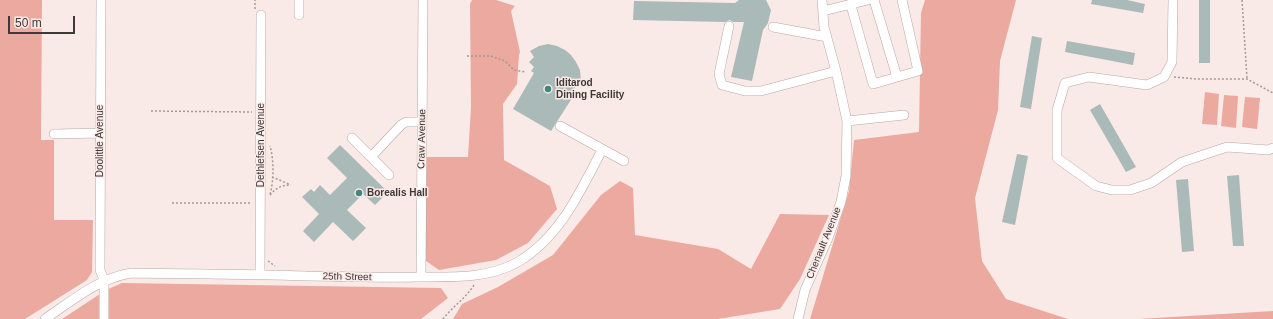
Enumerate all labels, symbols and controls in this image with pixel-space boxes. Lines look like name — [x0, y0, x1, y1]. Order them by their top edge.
scale bar — [10, 8, 77, 34]
text: 50 m — [15, 16, 42, 30]
place label: Iditarod Dining Facility — [556, 77, 624, 100]
marker: Iditarod Dining Facility — [543, 84, 553, 94]
street label: Dethlefsen Avenue — [255, 103, 267, 187]
street label: Doolittle Avenue — [94, 105, 106, 177]
street label: Craw Avenue — [415, 109, 429, 169]
place label: Borealis Hall — [367, 187, 428, 199]
marker: Borealis Hall — [354, 188, 364, 198]
street label: Chenault Avenue — [804, 205, 844, 281]
street label: 25th Street — [322, 271, 372, 283]

